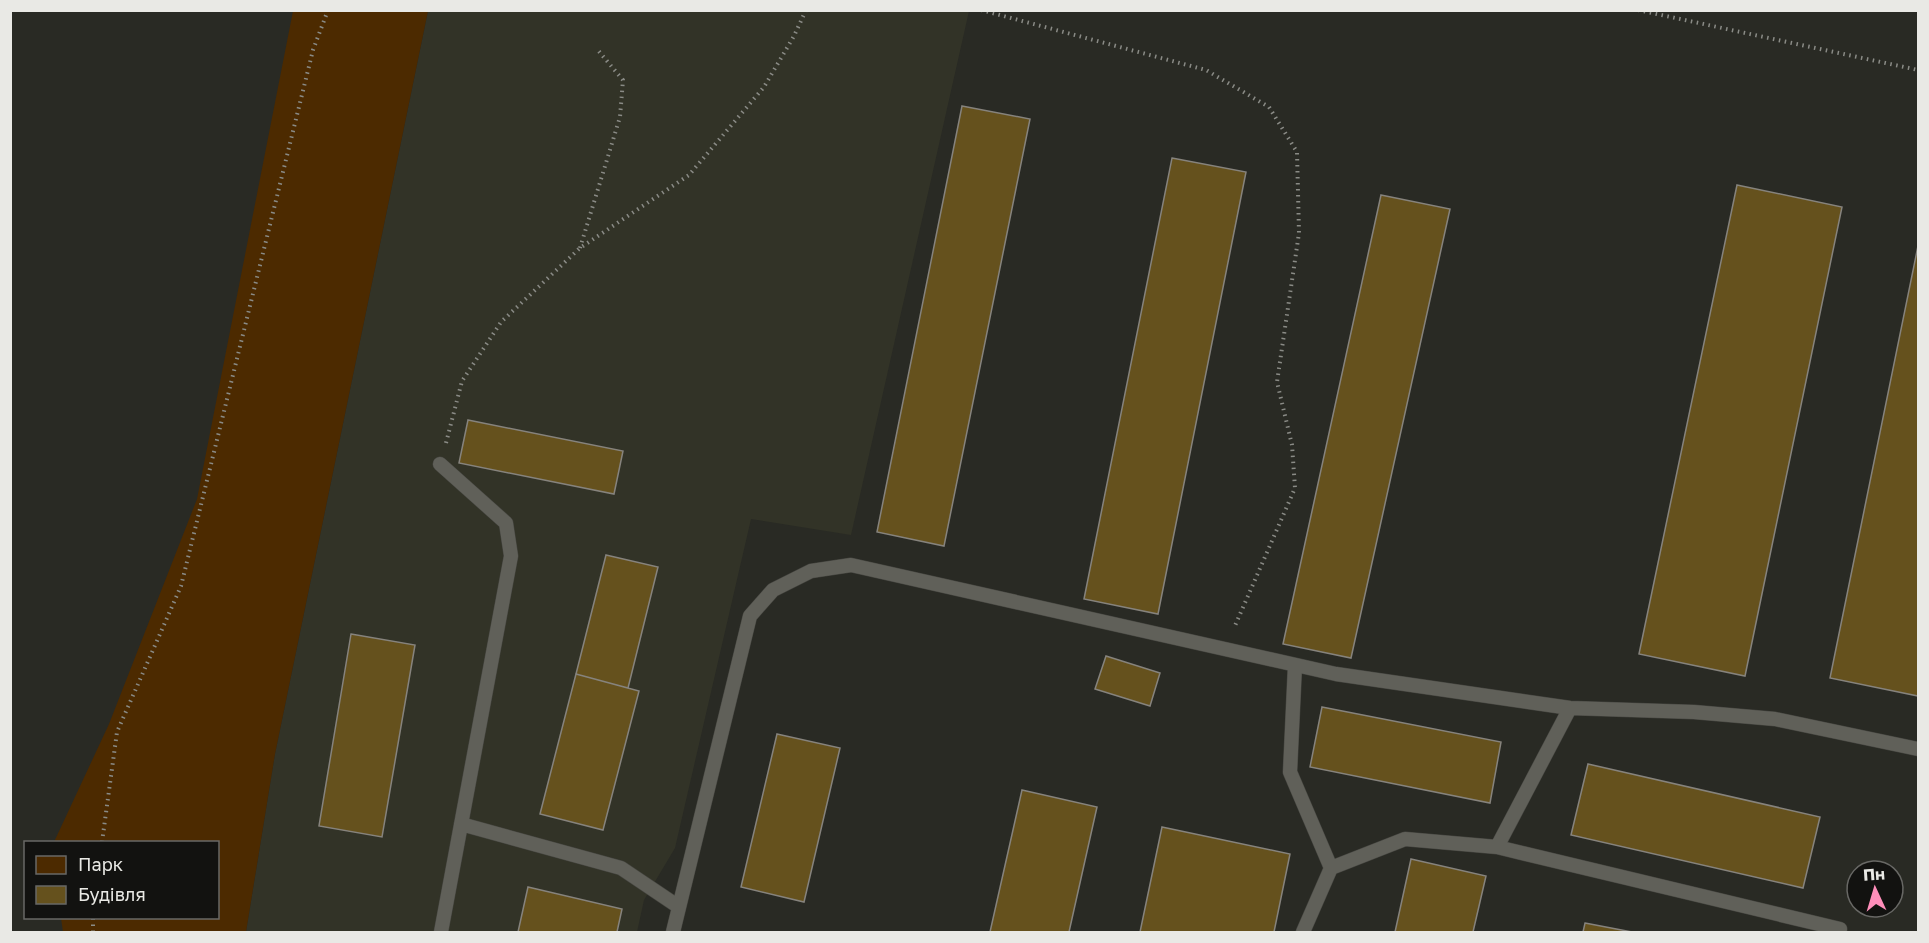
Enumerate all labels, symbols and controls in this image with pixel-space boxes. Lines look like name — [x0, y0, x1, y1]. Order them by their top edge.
legend — [24, 841, 219, 919]
text: Парк — [78, 853, 123, 875]
north arrow — [1845, 859, 1905, 919]
text: Пн — [1862, 863, 1886, 885]
text: Будівля — [78, 883, 146, 905]

